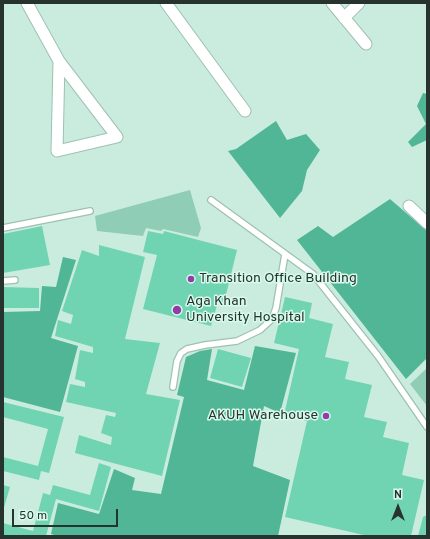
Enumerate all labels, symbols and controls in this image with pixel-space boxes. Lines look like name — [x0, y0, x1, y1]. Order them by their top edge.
place label: Transition Office Building — [199, 271, 357, 287]
marker: Transition Office Building — [186, 274, 196, 284]
place label: Aga Khan University Hospital — [186, 294, 305, 326]
marker: Aga Khan University Hospital — [171, 304, 183, 316]
place label: AKUH Warehouse — [208, 408, 318, 424]
marker: AKUH Warehouse — [321, 411, 331, 421]
north arrow — [378, 487, 418, 527]
text: N — [394, 488, 402, 502]
scale bar — [14, 501, 120, 527]
text: 50 m — [19, 508, 47, 524]

